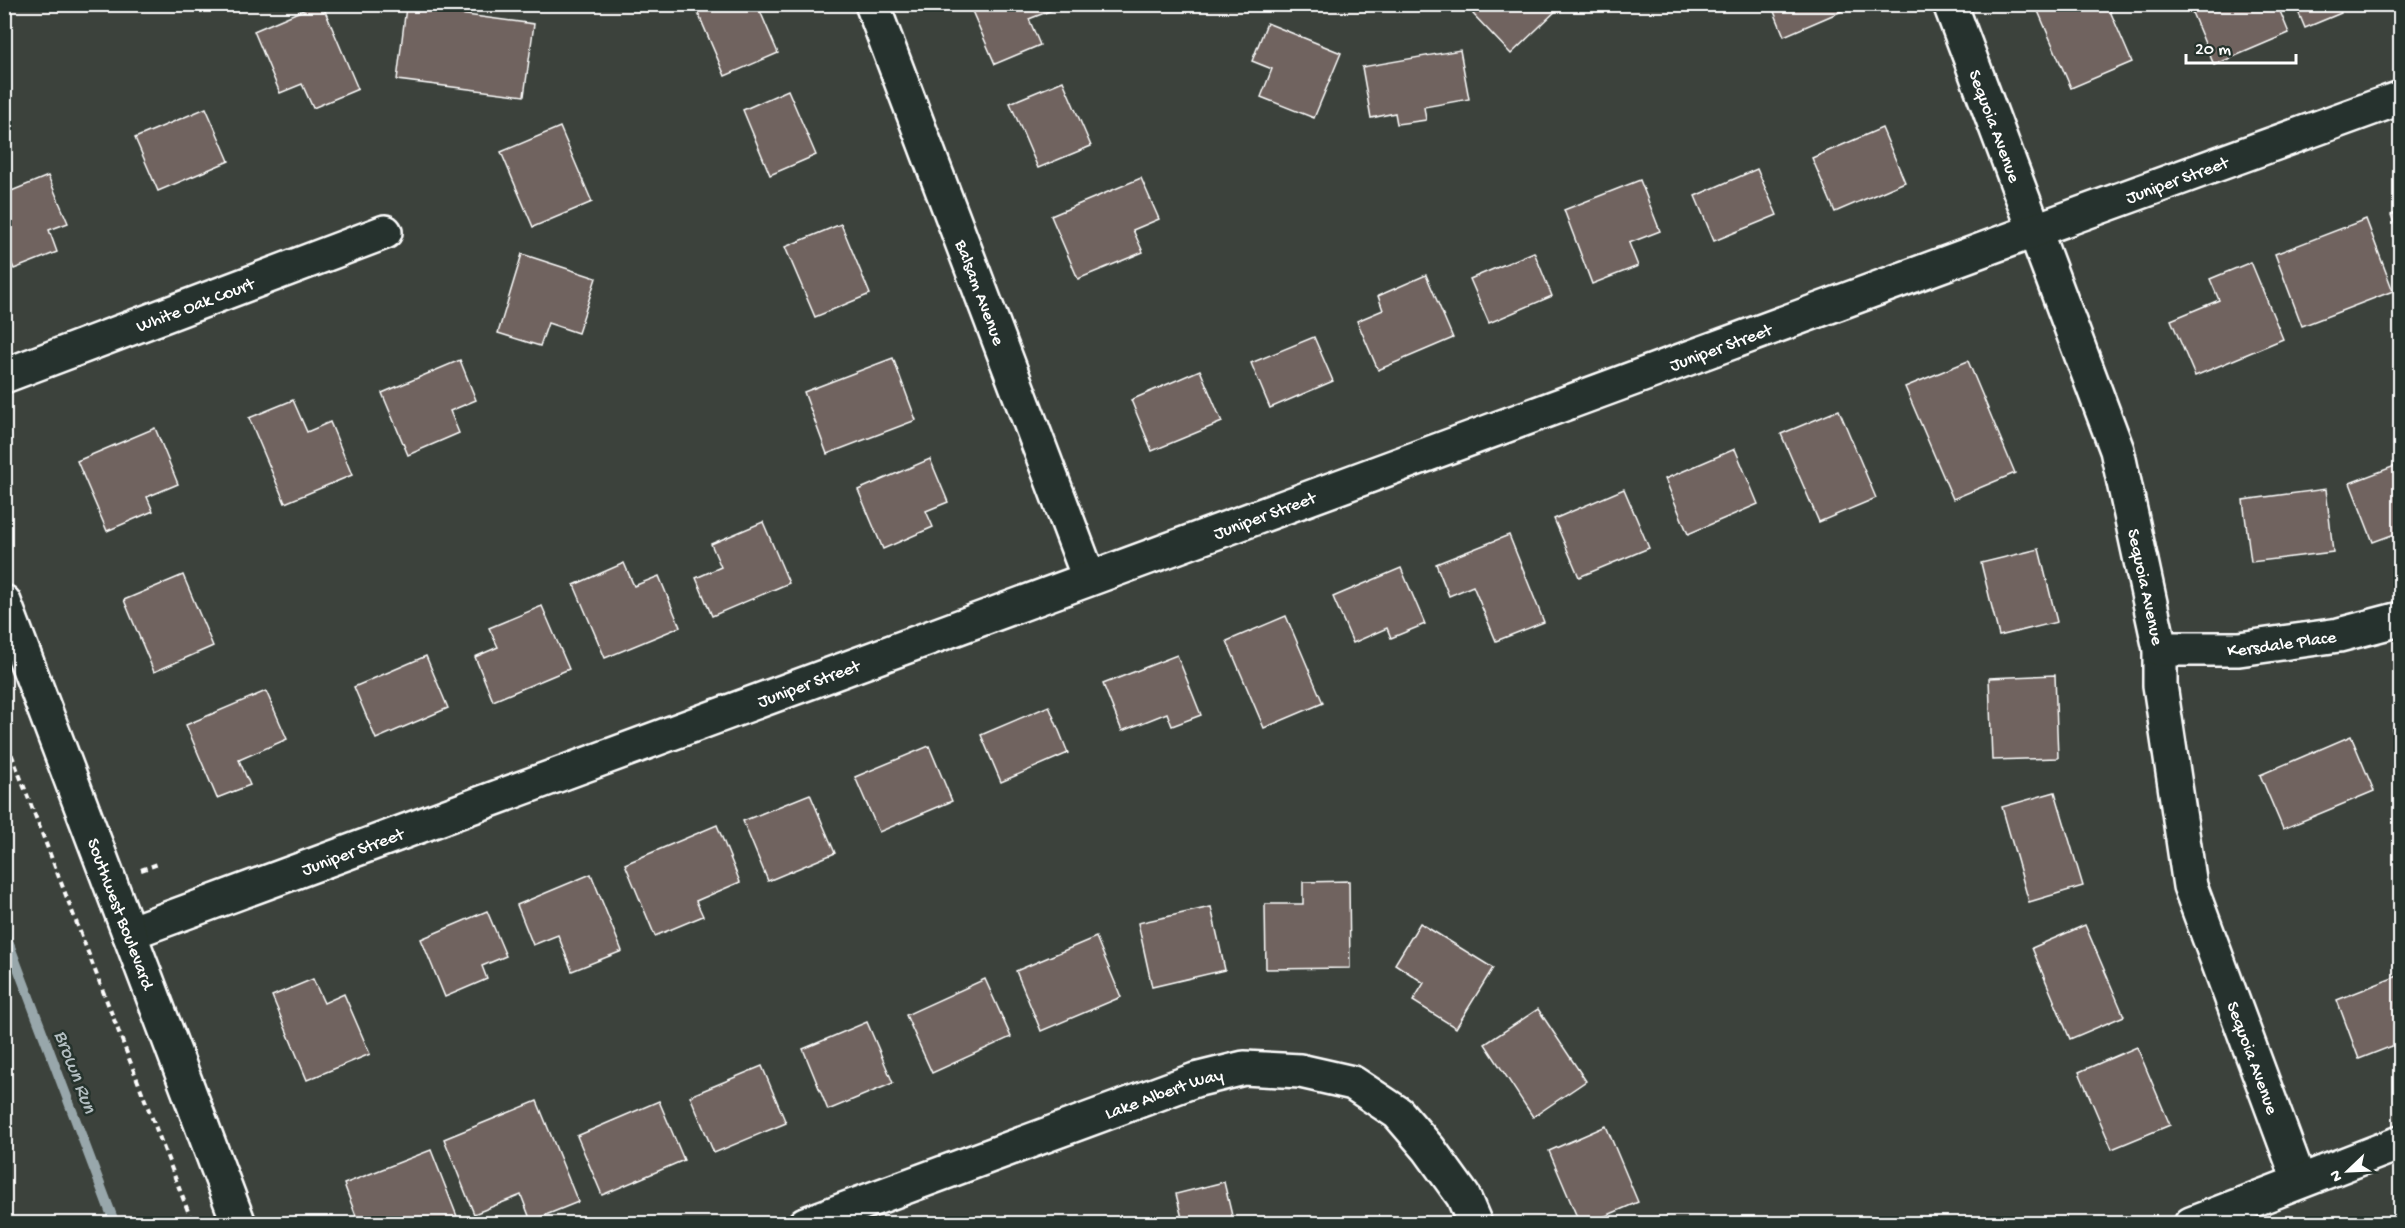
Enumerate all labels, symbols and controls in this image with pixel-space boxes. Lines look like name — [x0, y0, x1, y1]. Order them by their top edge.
scale bar — [2186, 27, 2296, 65]
text: 20 m — [2195, 40, 2231, 61]
street label: Sequoia Avenue — [1963, 67, 2024, 186]
street label: Juniper Street — [2123, 153, 2233, 210]
street label: Balsam Avenue — [949, 236, 1008, 349]
street label: White Oak Court — [134, 274, 259, 338]
street label: Juniper Street — [1667, 320, 1777, 377]
street label: Juniper Street — [1211, 488, 1321, 545]
street label: Sequoia Avenue — [2121, 527, 2167, 648]
street label: Kersdale Place — [2227, 627, 2338, 662]
street label: Juniper Street — [755, 656, 865, 713]
street label: Juniper Street — [299, 824, 409, 881]
street label: Southwest Boulevard — [81, 836, 158, 994]
street label: Sequoia Avenue — [2221, 999, 2282, 1118]
water label: Brown Run — [47, 1028, 100, 1117]
street label: Lake Albert Way — [1103, 1066, 1226, 1125]
north arrow — [2318, 1141, 2378, 1201]
text: N — [2326, 1166, 2348, 1184]

